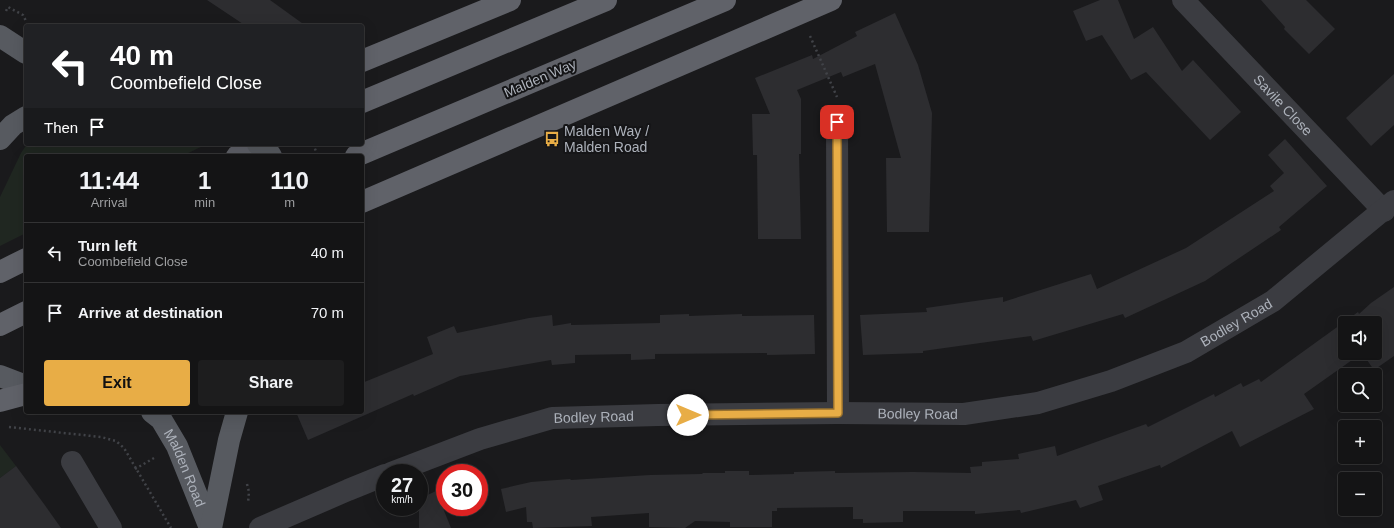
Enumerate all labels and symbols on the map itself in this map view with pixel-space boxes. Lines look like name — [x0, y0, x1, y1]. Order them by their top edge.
street label: Malden Way — [501, 56, 579, 100]
street label: Savile Close — [1250, 71, 1316, 139]
pin — [820, 105, 854, 139]
place label: Malden Way / Malden Road — [564, 123, 649, 155]
bus stop icon: Malden Way / Malden Road — [543, 130, 561, 148]
street label: Bodley Road — [1198, 295, 1275, 350]
position arrow — [667, 394, 709, 436]
street label: Bodley Road — [877, 405, 958, 422]
street label: Bodley Road — [553, 408, 634, 426]
street label: Malden Road — [161, 426, 209, 509]
speed limit sign: 30 — [436, 464, 488, 516]

